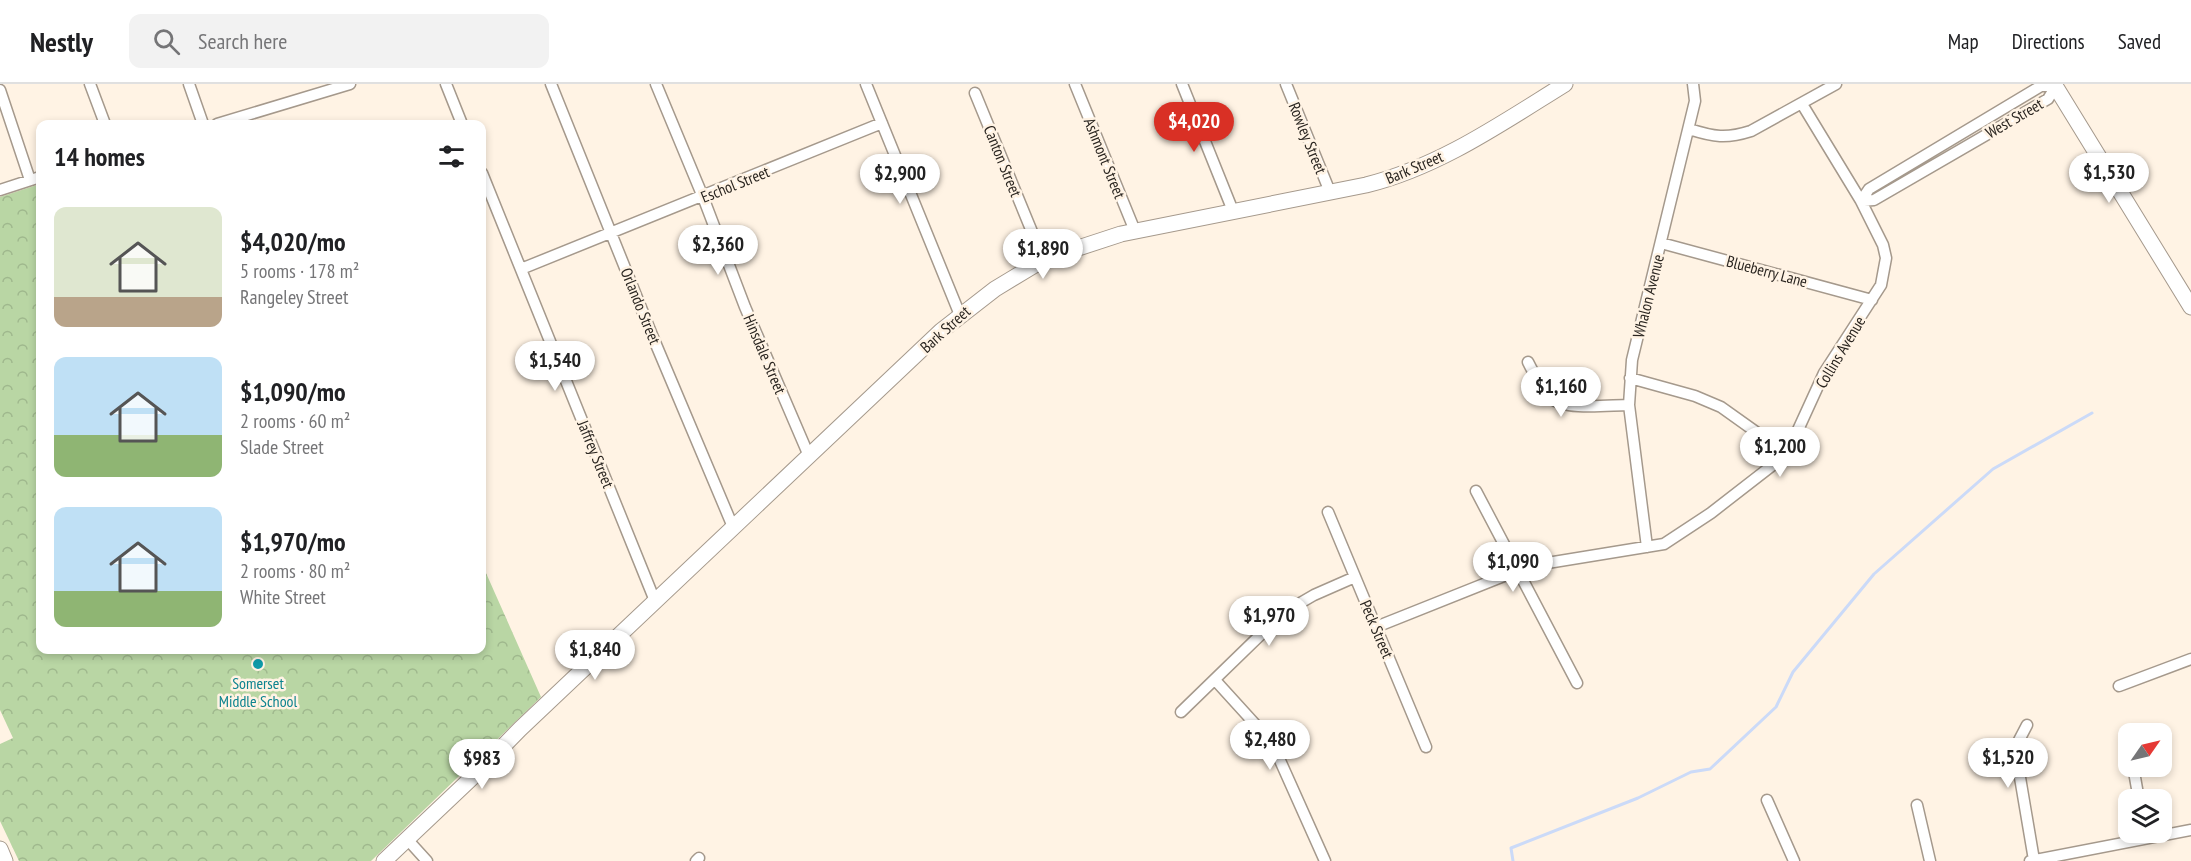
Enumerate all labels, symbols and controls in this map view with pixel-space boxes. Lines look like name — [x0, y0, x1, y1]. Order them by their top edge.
search box — [129, 14, 549, 68]
text: Nestly — [30, 23, 93, 60]
icon: search — [150, 25, 183, 58]
text: Search here — [198, 27, 287, 55]
text: Map — [1948, 28, 1979, 55]
text: Directions — [2012, 28, 2085, 55]
text: Saved — [2118, 28, 2161, 55]
street label: West Street — [1982, 93, 2047, 142]
street label: Rowley Street — [1285, 99, 1332, 177]
pin: $4,020 — [1145, 102, 1243, 153]
text: $4,020 — [1168, 108, 1220, 134]
street label: Ashmont Street — [1080, 115, 1130, 202]
street label: Canton Street — [980, 122, 1027, 200]
text: 14 homes — [54, 140, 145, 173]
icon: filters — [435, 140, 468, 173]
street label: Bark Street — [1382, 146, 1446, 188]
pin: $1,530 — [2060, 153, 2158, 204]
pin: $2,900 — [851, 154, 949, 205]
text: $1,530 — [2083, 159, 2135, 185]
text: $2,900 — [874, 160, 926, 186]
street label: Eschol Street — [698, 161, 773, 207]
text: $4,020/mo — [240, 225, 346, 258]
pin: $2,360 — [669, 225, 767, 276]
pin: $1,890 — [994, 229, 1092, 280]
icon: home — [102, 231, 174, 303]
text: $2,360 — [692, 231, 744, 257]
text: $1,890 — [1017, 235, 1069, 261]
street label: Blueberry Lane — [1725, 251, 1809, 291]
street label: Whalon Avenue — [1628, 252, 1668, 340]
text: 5 rooms · 178 m² — [240, 258, 359, 284]
street label: Orlando Street — [617, 265, 666, 348]
text: Rangeley Street — [240, 284, 348, 310]
street label: Bark Street — [916, 301, 975, 357]
street label: Hinsdale Street — [739, 311, 791, 397]
street label: Collins Avenue — [1811, 312, 1869, 392]
pin: $1,540 — [506, 341, 604, 392]
text: $1,540 — [529, 347, 581, 373]
pin: $1,160 — [1512, 367, 1610, 418]
text: $1,160 — [1535, 373, 1587, 399]
text: $1,090/mo — [240, 375, 346, 408]
icon: home — [102, 381, 174, 453]
text: 2 rooms · 60 m² — [240, 408, 350, 434]
street label: Jaffrey Street — [573, 416, 619, 491]
pin: $1,200 — [1731, 427, 1829, 478]
text: $1,200 — [1754, 433, 1806, 459]
text: Slade Street — [240, 434, 324, 460]
text: $1,970/mo — [240, 525, 346, 558]
icon: home — [102, 531, 174, 603]
pin: $1,090 — [1464, 542, 1562, 593]
text: $1,090 — [1487, 548, 1539, 574]
text: 2 rooms · 80 m² — [240, 558, 350, 584]
text: White Street — [240, 584, 326, 610]
pin: $1,970 — [1220, 596, 1318, 647]
street label: Peck Street — [1356, 597, 1398, 662]
text: $1,970 — [1243, 602, 1295, 628]
pin: $1,840 — [546, 630, 644, 681]
text: $1,840 — [569, 636, 621, 662]
marker: Somerset Middle School — [251, 657, 265, 671]
place label: Somerset Middle School — [219, 673, 297, 711]
pin: $2,480 — [1221, 720, 1319, 771]
north arrow — [2118, 723, 2172, 777]
map controls — [2118, 723, 2172, 843]
text: $2,480 — [1244, 726, 1296, 752]
pin: $1,520 — [1959, 738, 2057, 789]
pin: $983 — [446, 739, 518, 790]
text: $1,520 — [1982, 744, 2034, 770]
text: $983 — [463, 745, 501, 771]
button: layers — [2118, 789, 2172, 843]

